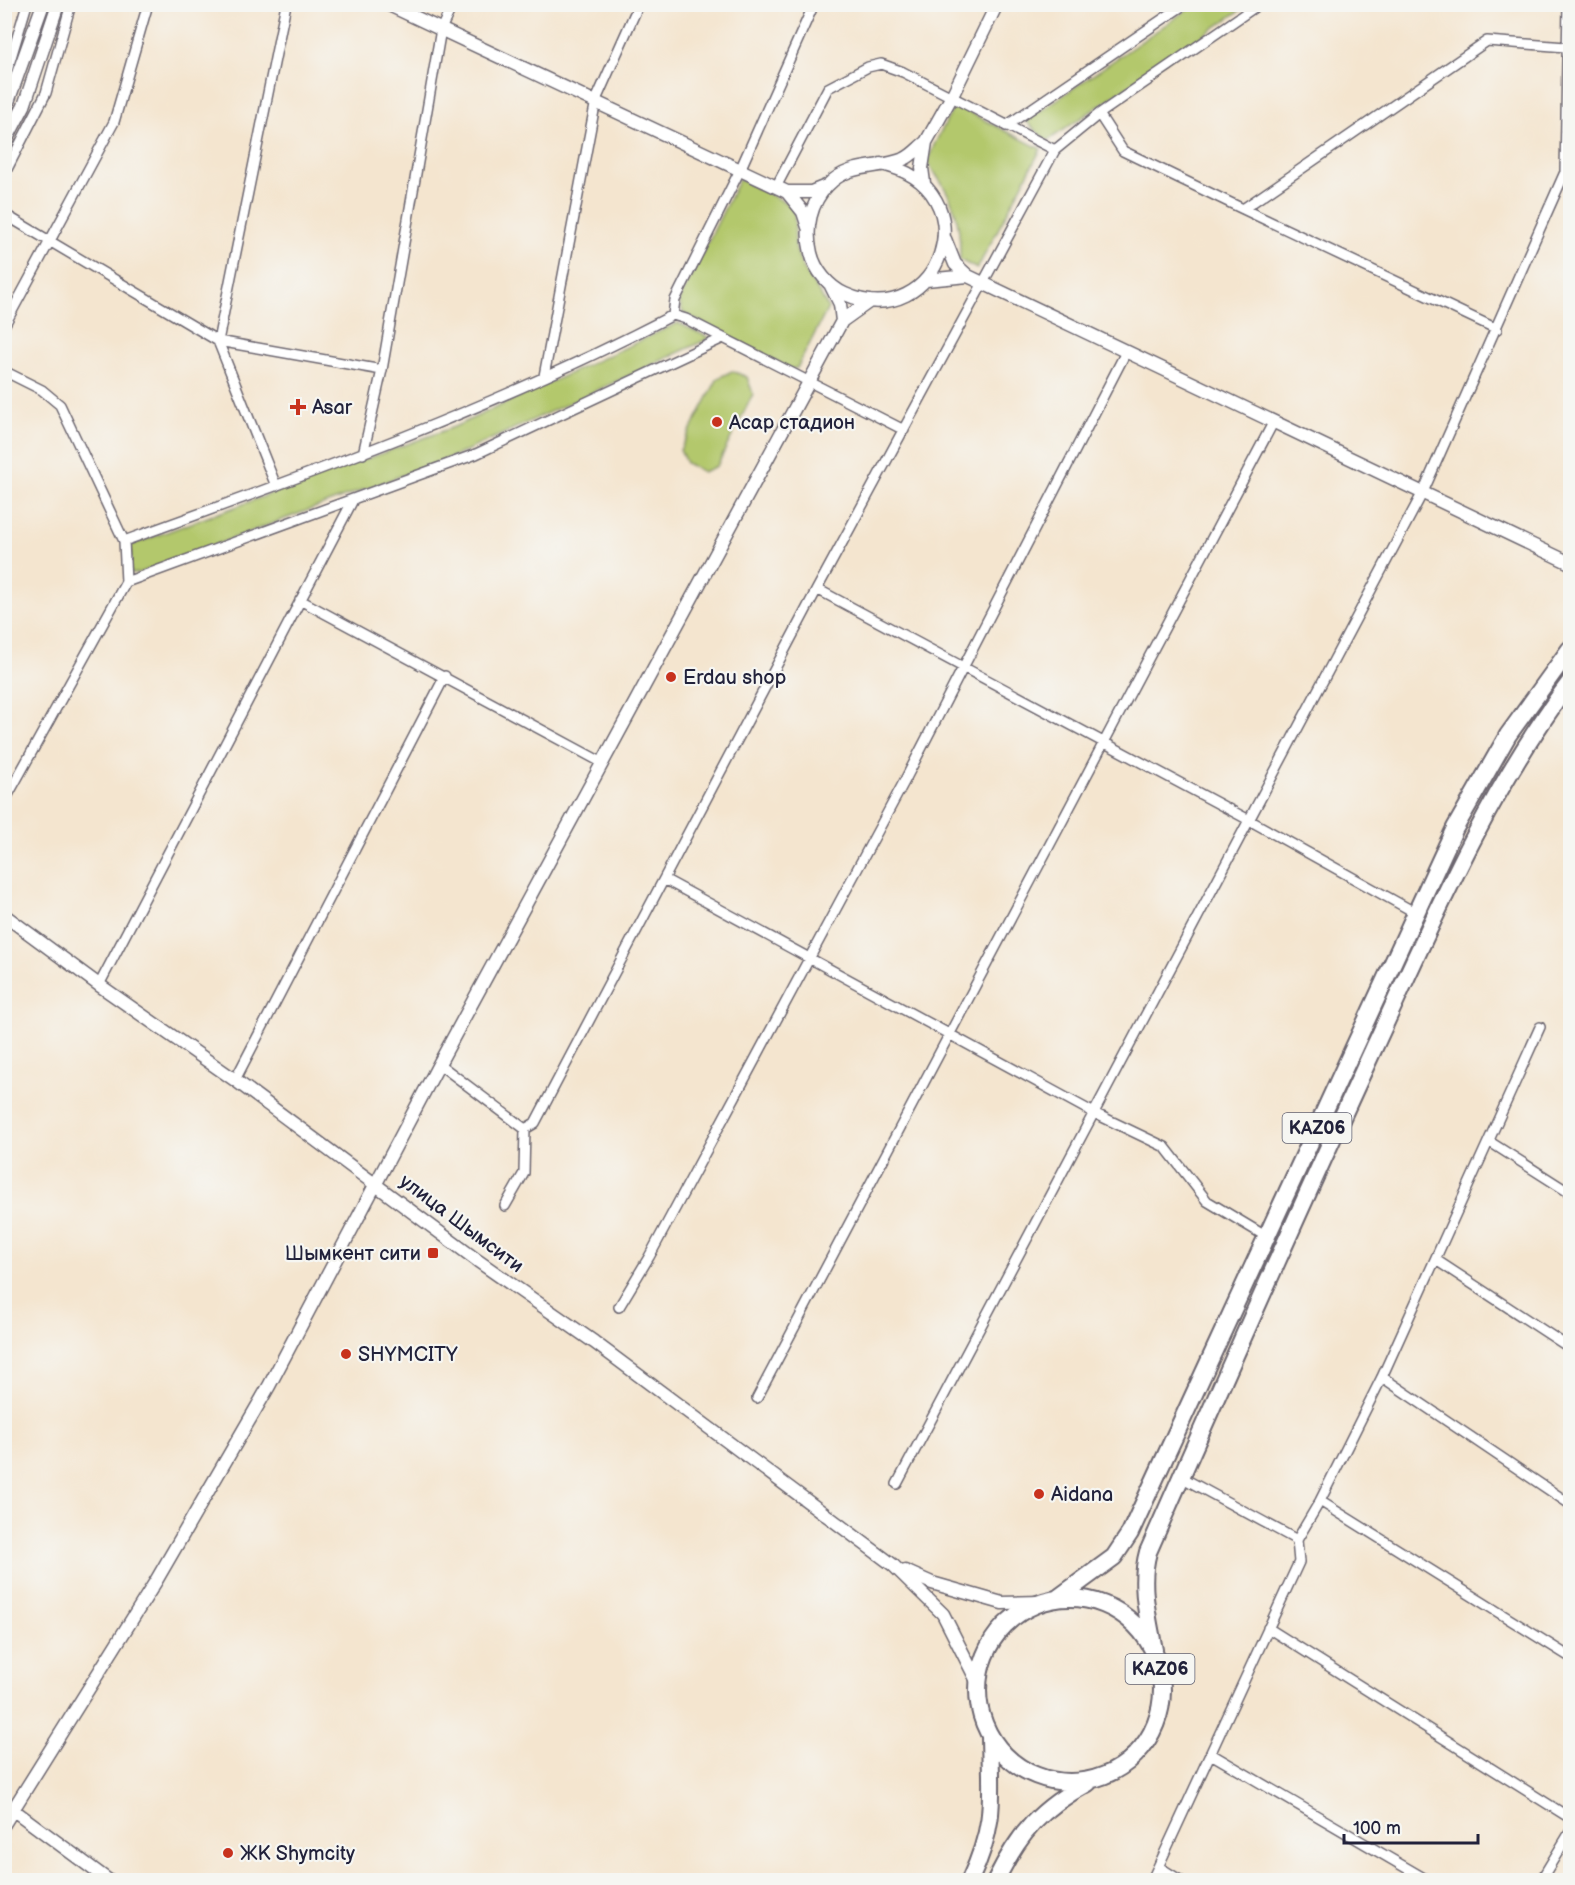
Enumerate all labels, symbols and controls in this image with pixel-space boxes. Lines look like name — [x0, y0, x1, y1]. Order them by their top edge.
place label: Asar — [312, 396, 353, 420]
marker: Asar — [289, 398, 307, 416]
place label: Асар стадион — [728, 411, 855, 435]
marker: Асар стадион — [710, 415, 724, 429]
place label: Erdau shop — [683, 666, 786, 690]
marker: Erdau shop — [664, 670, 678, 684]
road number: KАZ06 — [1282, 1113, 1352, 1143]
street label: улица Шымсити — [395, 1169, 528, 1278]
place label: Шымкент сити — [285, 1242, 421, 1266]
marker: Шымкент сити — [426, 1246, 440, 1260]
place label: SHYMCITY — [358, 1343, 458, 1367]
marker: SHYMCITY — [339, 1347, 353, 1361]
place label: Aidana — [1051, 1483, 1113, 1507]
marker: Aidana — [1032, 1487, 1046, 1501]
road number: KАZ06 — [1126, 1654, 1194, 1684]
scale bar — [1344, 1807, 1478, 1845]
text: 100 m — [1353, 1818, 1401, 1839]
place label: ЖК Shymcity — [240, 1842, 355, 1866]
marker: ЖК Shymcity — [221, 1846, 235, 1860]

